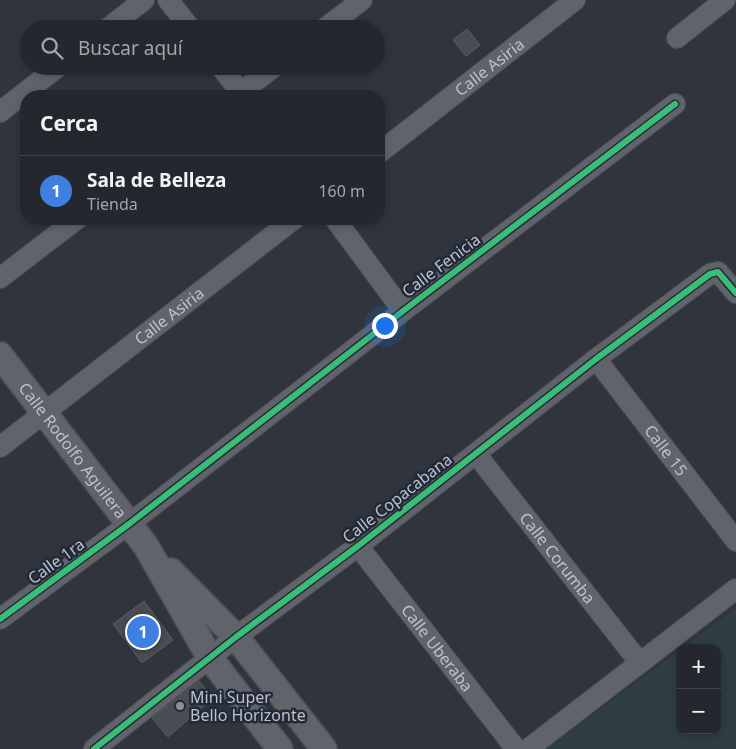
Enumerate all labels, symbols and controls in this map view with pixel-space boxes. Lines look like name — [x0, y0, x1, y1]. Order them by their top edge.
search box — [20, 20, 385, 75]
street label: Calle Asiria — [450, 33, 529, 101]
icon: search — [38, 34, 66, 62]
text: Buscar aquí — [78, 35, 183, 61]
text: Cerca — [40, 109, 98, 137]
text: Sala de Belleza — [87, 167, 226, 193]
text: 1 — [51, 180, 61, 202]
text: 160 m — [318, 180, 365, 202]
text: Tienda — [87, 193, 138, 215]
street label: Calle Fenicia — [397, 228, 485, 302]
street label: Calle Asiria — [130, 282, 208, 350]
your location — [372, 313, 398, 339]
street label: Calle Rodolfo Aguilera — [14, 378, 132, 523]
street label: Calle 15 — [639, 420, 693, 480]
street label: Calle Copacabana — [338, 448, 456, 548]
street label: Calle Corumba — [515, 508, 600, 608]
street label: Calle 1ra — [23, 533, 89, 589]
street label: Calle Uberaba — [396, 600, 478, 696]
pin: 1 — [127, 613, 159, 651]
map controls — [676, 644, 721, 734]
button: + — [676, 644, 721, 689]
place label: Mini Super Bello Horizonte — [190, 686, 306, 726]
button: − — [676, 689, 721, 734]
marker: Mini Super Bello Horizonte — [174, 700, 186, 712]

